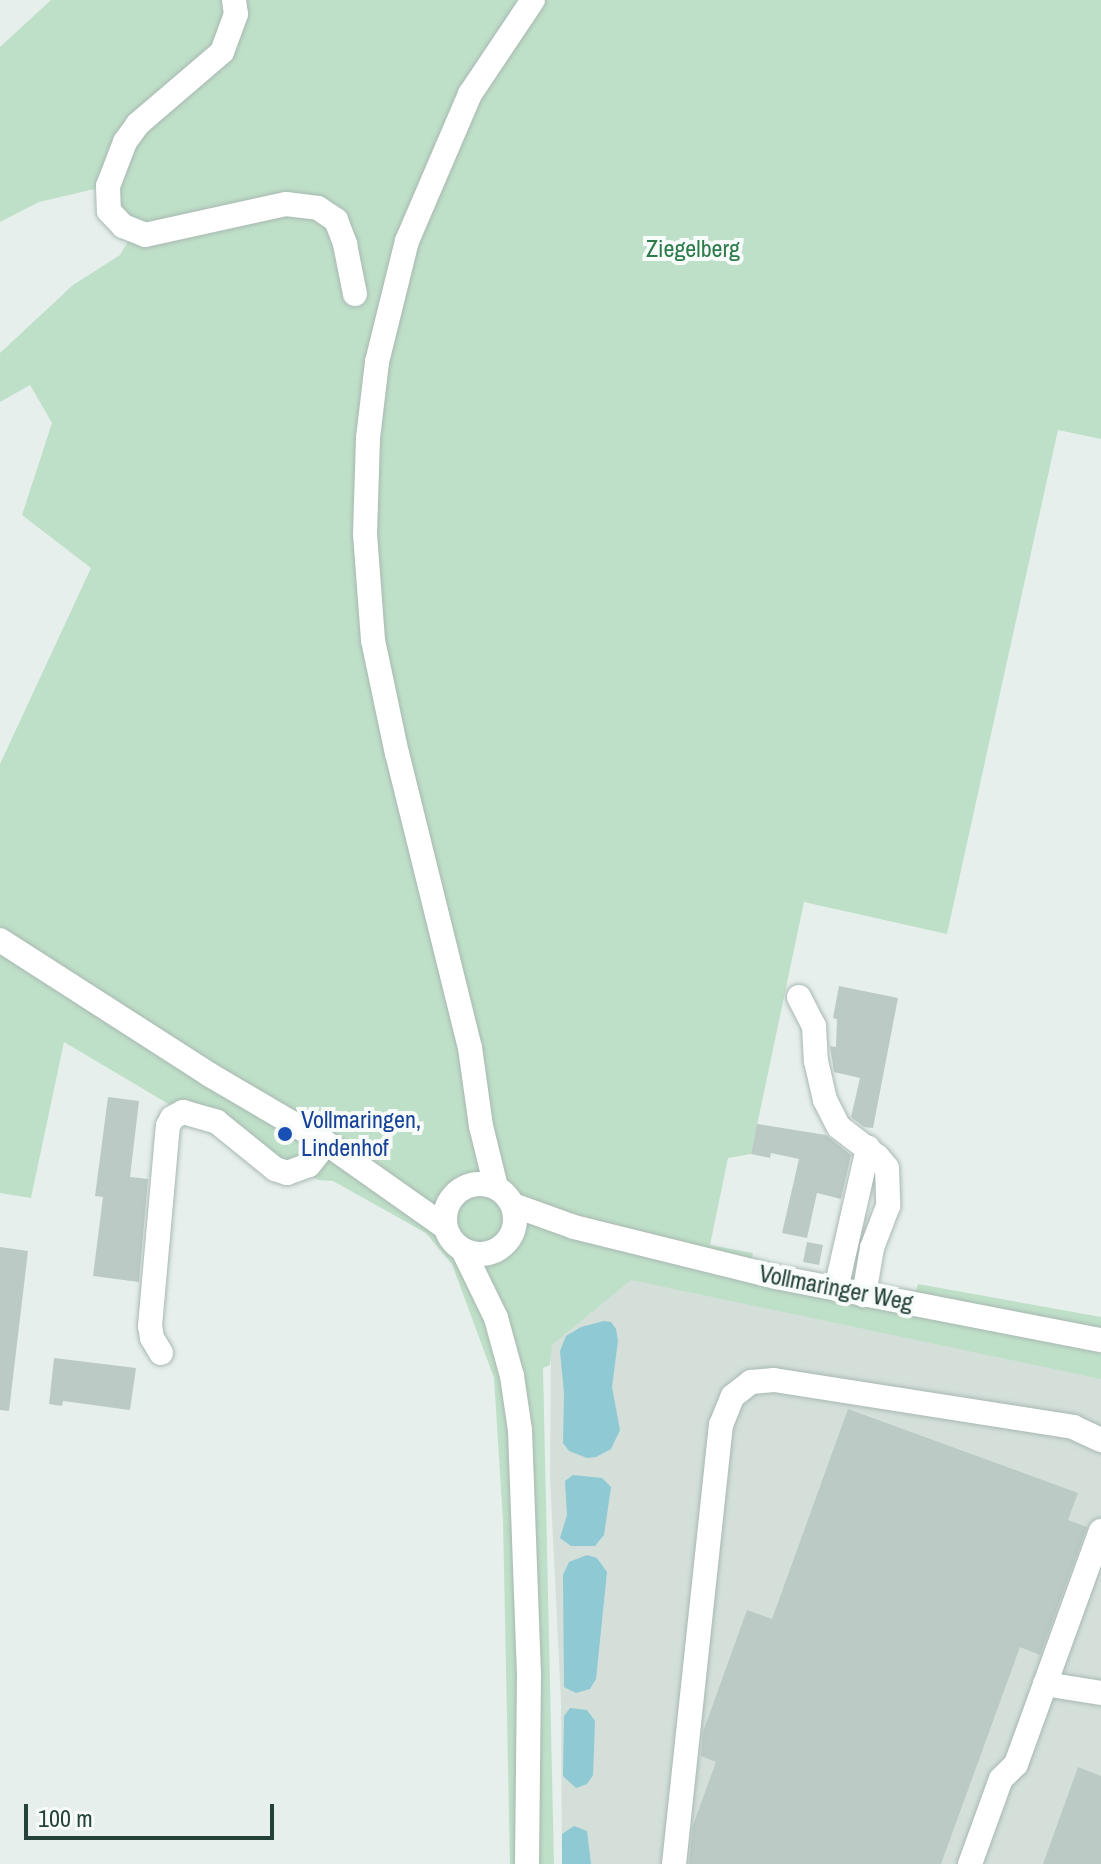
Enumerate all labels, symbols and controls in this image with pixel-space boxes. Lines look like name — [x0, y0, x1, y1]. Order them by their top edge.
park label: Ziegelberg — [646, 235, 740, 263]
place label: Vollmaringen, Lindenhof — [301, 1106, 421, 1162]
marker: Vollmaringen, Lindenhof — [276, 1125, 294, 1143]
street label: Vollmaringer Weg — [757, 1259, 915, 1317]
scale bar — [28, 1788, 278, 1838]
text: 100 m — [38, 1802, 93, 1834]

